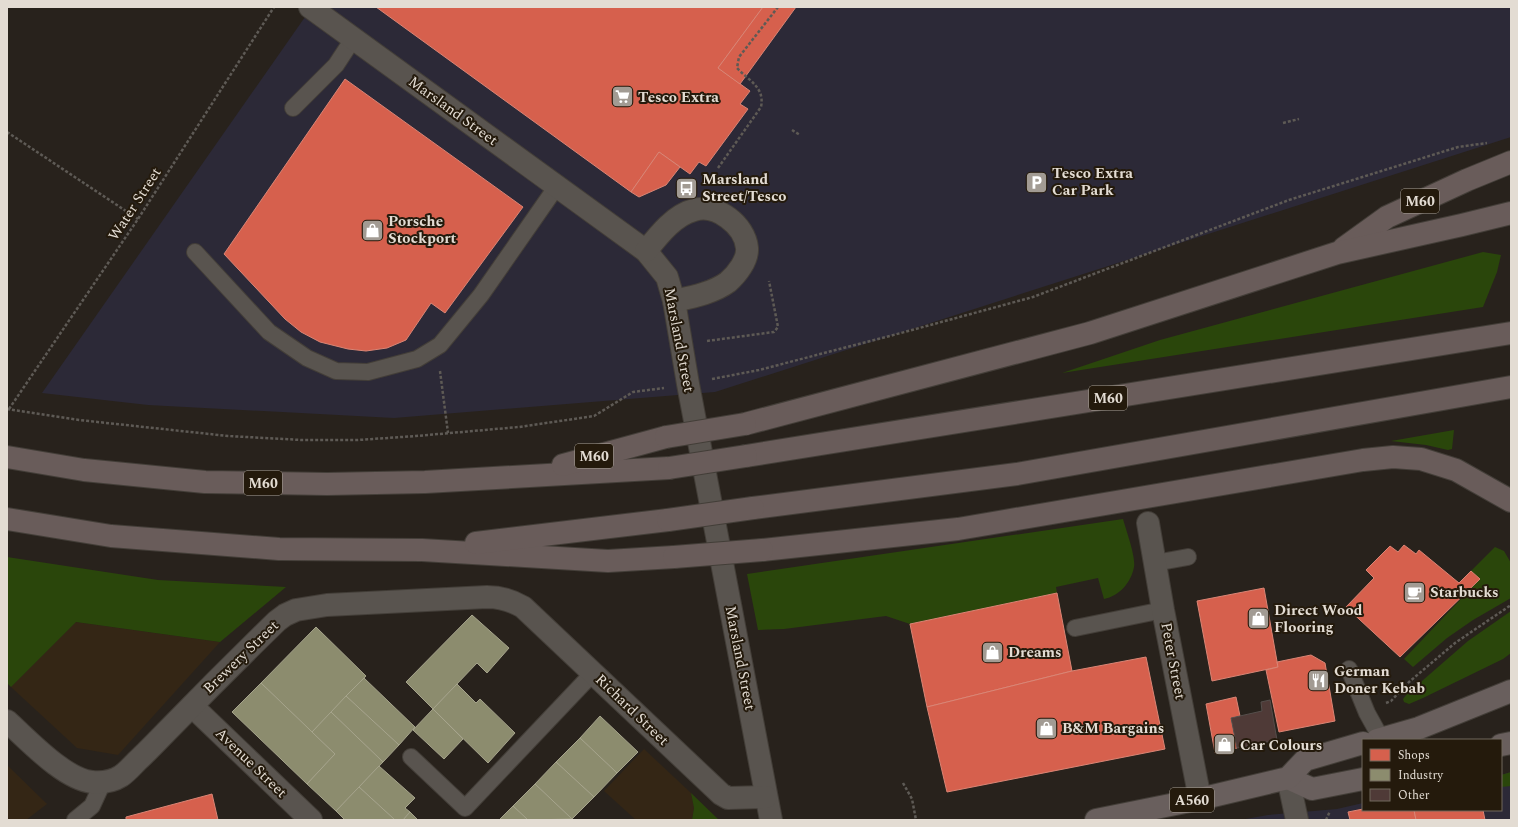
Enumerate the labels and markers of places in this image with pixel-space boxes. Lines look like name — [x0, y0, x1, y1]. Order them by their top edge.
supermarket icon: Tesco Extra — [610, 84, 636, 110]
place label: Tesco Extra — [638, 86, 719, 109]
place label: Tesco Extra Car Park — [1052, 162, 1133, 202]
place label: Marsland Street/Tesco — [702, 168, 787, 208]
parking icon: Tesco Extra Car Park — [1024, 169, 1050, 195]
bus stop icon: Marsland Street/Tesco — [674, 175, 700, 201]
place label: Porsche Stockport — [388, 210, 457, 250]
shop icon: Porsche Stockport — [360, 217, 386, 243]
cafe icon: Starbucks — [1401, 579, 1427, 605]
place label: Starbucks — [1430, 581, 1499, 604]
place label: Direct Wood Flooring — [1274, 599, 1363, 639]
shop icon: Direct Wood Flooring — [1245, 606, 1271, 632]
shop icon: Dreams — [979, 639, 1005, 665]
place label: Dreams — [1008, 641, 1062, 664]
place label: German Doner Kebab — [1334, 660, 1425, 700]
restaurant icon: German Doner Kebab — [1306, 667, 1332, 693]
shop icon: B&M Bargains — [1033, 715, 1059, 741]
place label: B&M Bargains — [1062, 717, 1164, 740]
shop icon: Car Colours — [1211, 732, 1237, 758]
place label: Car Colours — [1240, 734, 1322, 757]

